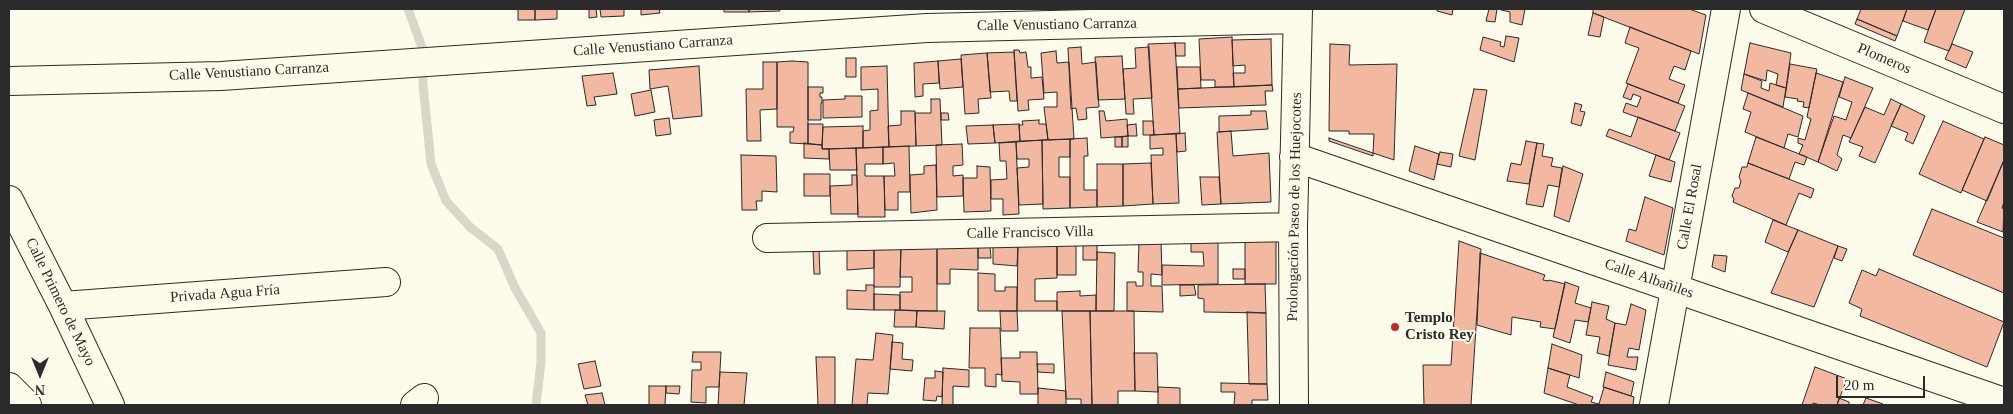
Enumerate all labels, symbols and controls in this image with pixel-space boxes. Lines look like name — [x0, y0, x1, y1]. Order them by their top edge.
street label: Calle Venustiano Carranza — [977, 15, 1137, 35]
street label: Calle Venustiano Carranza — [573, 31, 733, 61]
street label: Plomeros — [1854, 40, 1914, 78]
street label: Calle Venustiano Carranza — [169, 59, 329, 85]
street label: Prolongación Paseo de los Huejocotes — [1284, 92, 1306, 322]
street label: Calle El Rosal — [1674, 163, 1706, 251]
street label: Calle Francisco Villa — [967, 223, 1093, 243]
street label: Calle Primero de Mayo — [21, 235, 99, 369]
street label: Calle Albañiles — [1602, 255, 1696, 303]
street label: Privada Agua Fría — [170, 281, 280, 307]
place label: Templo Cristo Rey — [1405, 309, 1474, 344]
marker: Templo Cristo Rey — [1389, 321, 1401, 333]
north arrow — [15, 349, 65, 399]
scale bar — [1838, 366, 1927, 398]
text: 20 m — [1844, 377, 1874, 393]
text: N — [35, 382, 45, 397]

